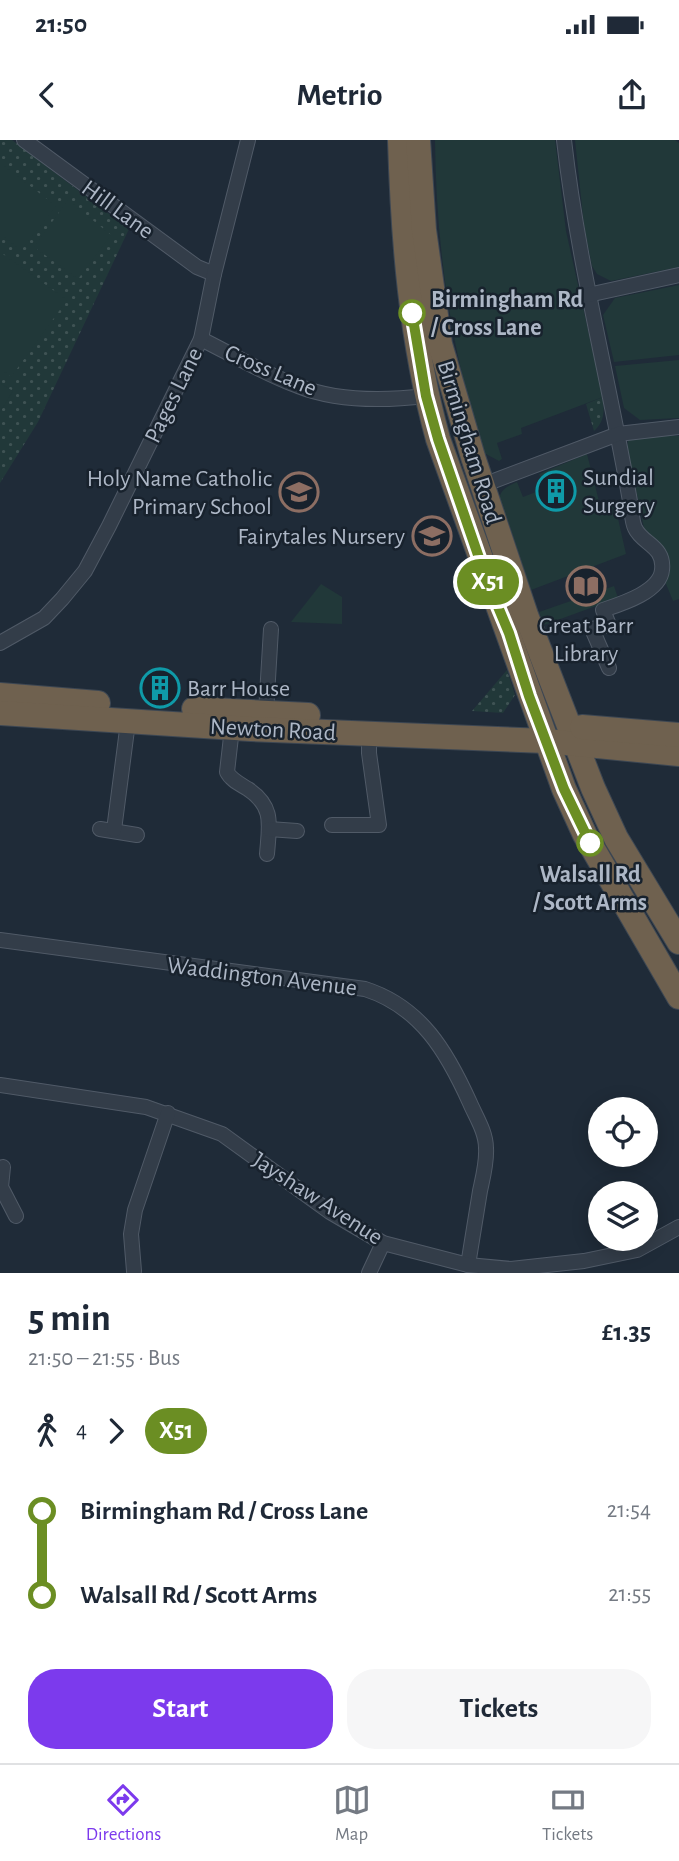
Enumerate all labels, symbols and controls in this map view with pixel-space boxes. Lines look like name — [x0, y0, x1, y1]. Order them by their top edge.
text: 21:50 — [35, 11, 87, 37]
icon: back — [28, 76, 66, 114]
icon: share — [613, 76, 651, 114]
text: Metrio — [296, 79, 383, 111]
street label: Hill Lane — [77, 176, 158, 244]
place label: Birmingham Rd / Cross Lane — [430, 288, 583, 340]
marker: Birmingham Rd / Cross Lane — [399, 300, 425, 326]
street label: Cross Lane — [221, 341, 320, 401]
street label: Pages Lane — [141, 344, 207, 447]
street label: Birmingham Road — [433, 358, 505, 527]
place label: Sundial Surgery — [583, 466, 655, 518]
place label: Holy Name Catholic Primary School — [87, 467, 272, 519]
building icon: Sundial Surgery — [535, 470, 577, 512]
school or university icon: Holy Name Catholic Primary School — [278, 471, 320, 513]
school or university icon: Fairytales Nursery — [411, 515, 453, 557]
place label: Fairytales Nursery — [237, 525, 405, 549]
line badge: X51 — [448, 559, 528, 605]
library icon: Great Barr Library — [565, 565, 607, 607]
text: X51 — [471, 570, 505, 594]
place label: Great Barr Library — [539, 614, 634, 666]
building icon: Barr House — [139, 667, 181, 709]
place label: Barr House — [187, 677, 290, 701]
street label: Newton Road — [209, 715, 337, 745]
marker: Walsall Rd / Scott Arms — [577, 830, 603, 856]
place label: Walsall Rd / Scott Arms — [532, 863, 647, 915]
street label: Waddington Avenue — [166, 953, 358, 1001]
map controls — [588, 1097, 658, 1251]
button: locate — [588, 1097, 658, 1167]
street label: Jayshaw Avenue — [248, 1148, 387, 1250]
button: layers — [588, 1181, 658, 1251]
text: 5 min — [28, 1300, 111, 1338]
text: £1.35 — [602, 1319, 651, 1345]
text: 21:50 – 21:55 · Bus — [28, 1347, 180, 1370]
icon: walk — [28, 1412, 66, 1450]
icon: forward — [97, 1412, 135, 1450]
text: 4 — [76, 1419, 87, 1442]
text: X51 — [159, 1419, 193, 1443]
text: Birmingham Rd / Cross Lane — [80, 1498, 368, 1524]
text: 21:54 — [607, 1499, 651, 1522]
text: Walsall Rd / Scott Arms — [80, 1582, 317, 1608]
text: 21:55 — [608, 1583, 651, 1606]
button: Start — [28, 1669, 333, 1749]
button: Tickets — [347, 1669, 651, 1749]
tab: Directions — [86, 1781, 161, 1846]
tab: Map — [333, 1781, 371, 1846]
tab: Tickets — [542, 1781, 593, 1846]

